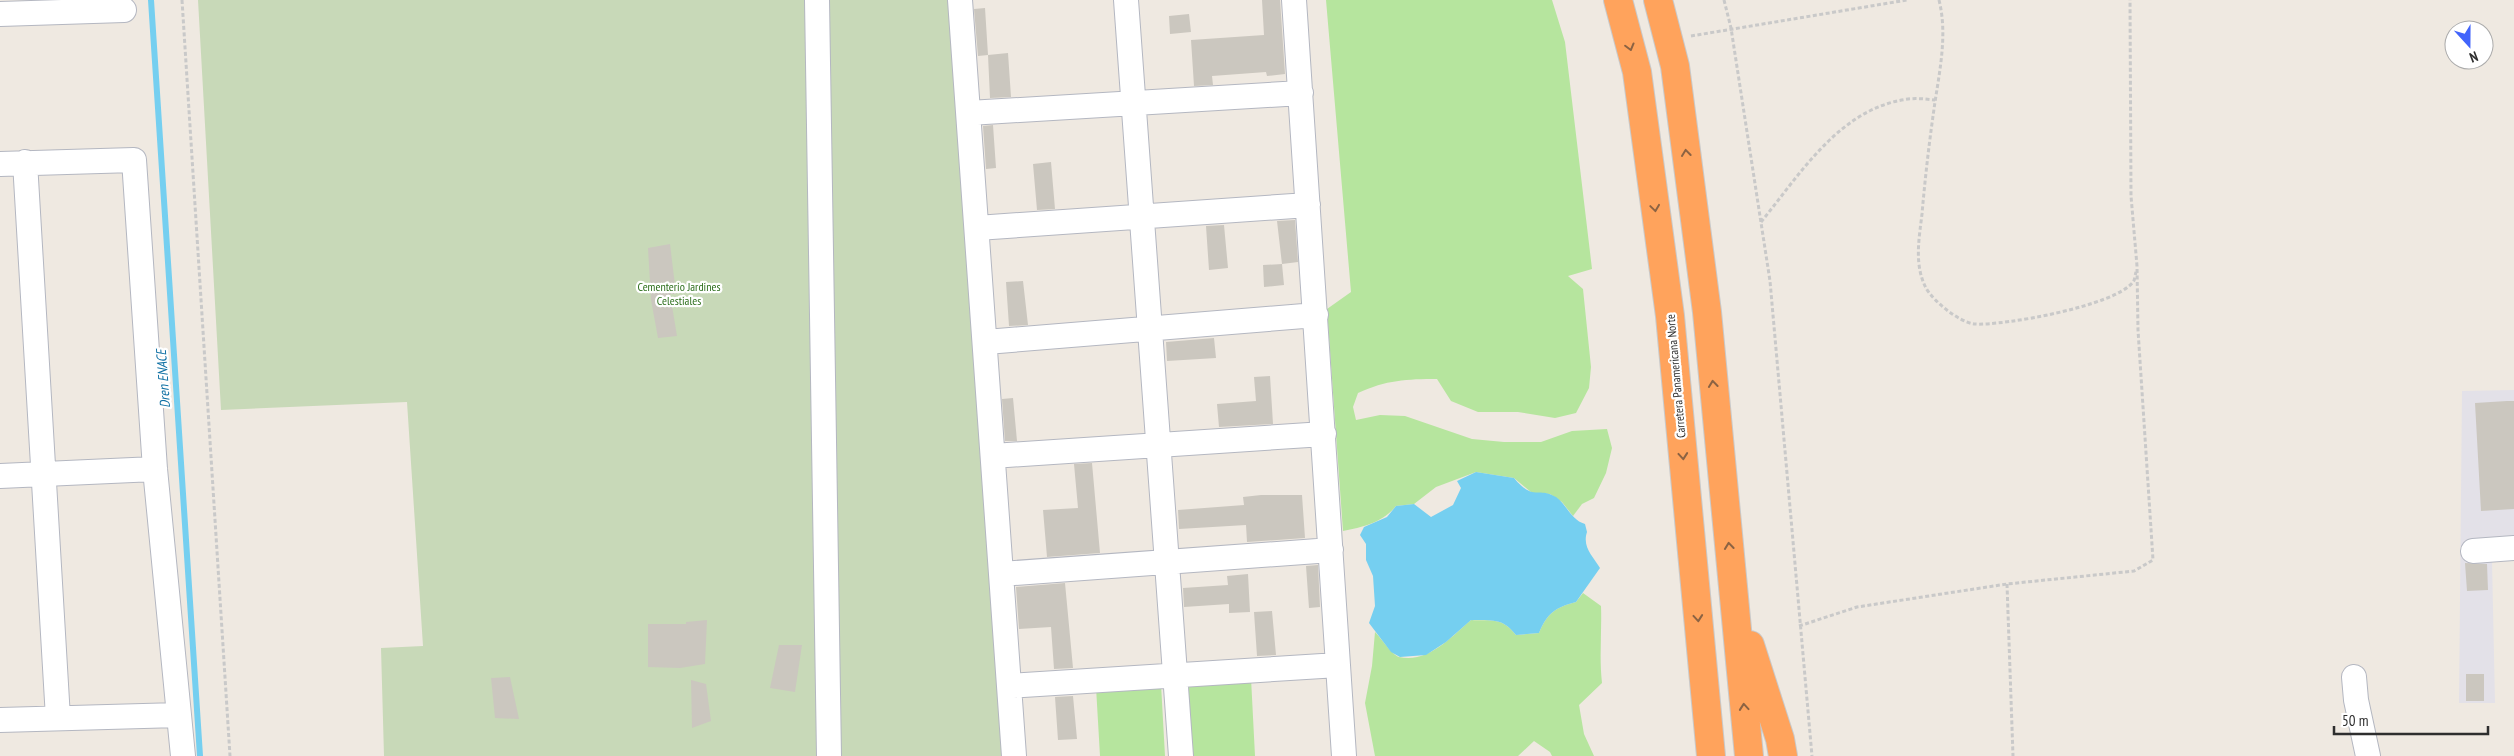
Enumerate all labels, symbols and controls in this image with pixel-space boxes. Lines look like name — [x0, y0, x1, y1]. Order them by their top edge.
north arrow — [2444, 20, 2494, 70]
one-way arrow — [1625, 43, 1635, 51]
text: N — [2467, 47, 2480, 67]
one-way arrow — [1681, 149, 1692, 157]
one-way arrow — [1650, 203, 1660, 212]
park label: Cementerio Jardines Celestiales — [638, 279, 721, 308]
street label: Carretera Panamericana Norte — [1663, 314, 1688, 439]
water label: Dren ENACE — [152, 347, 174, 409]
one-way arrow — [1708, 380, 1719, 388]
one-way arrow — [1677, 452, 1688, 460]
one-way arrow — [1724, 541, 1735, 549]
one-way arrow — [1692, 614, 1703, 622]
one-way arrow — [1739, 703, 1750, 711]
scale bar — [2334, 704, 2488, 736]
text: 50 m — [2342, 711, 2368, 730]

